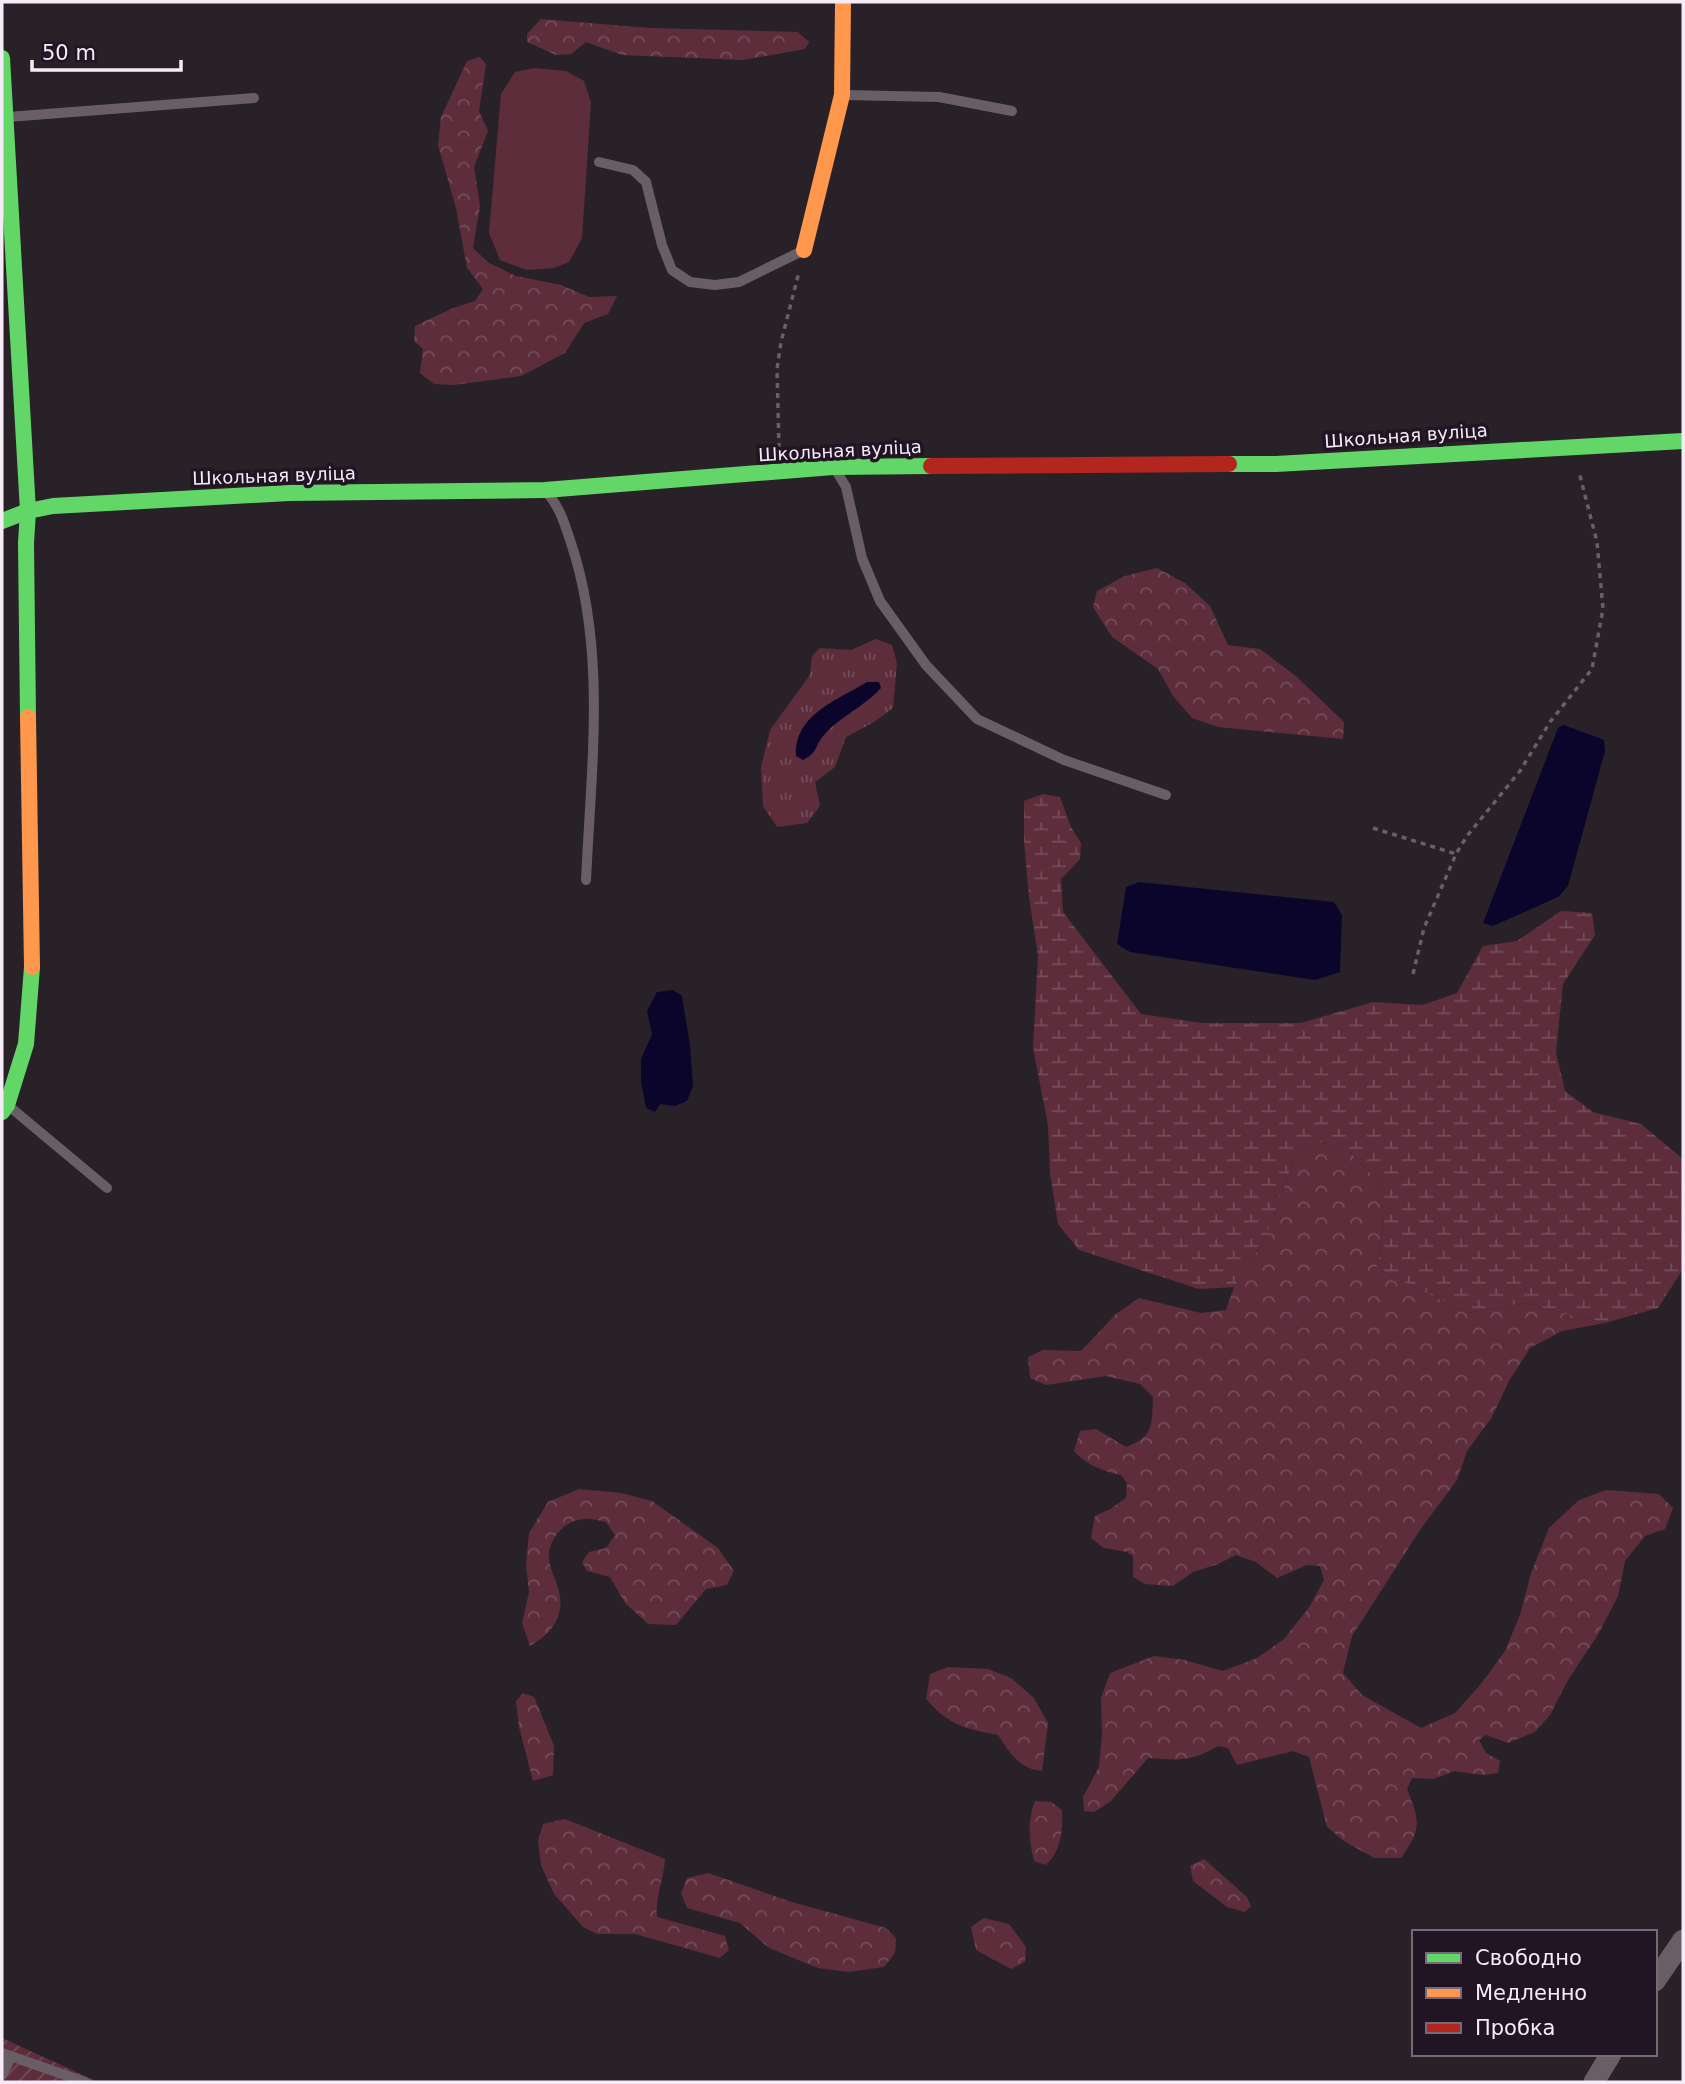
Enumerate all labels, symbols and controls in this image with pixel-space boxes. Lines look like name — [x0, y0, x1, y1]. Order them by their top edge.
scale bar — [32, 28, 180, 72]
text: 50 m — [42, 41, 96, 65]
street label: Школьная вуліца — [1324, 419, 1488, 452]
street label: Школьная вуліца — [758, 436, 922, 465]
street label: Школьная вуліца — [192, 462, 356, 489]
legend — [1412, 1930, 1657, 2056]
text: Свободно — [1475, 1946, 1582, 1970]
text: Медленно — [1475, 1981, 1587, 2005]
text: Пробка — [1475, 2016, 1555, 2040]

